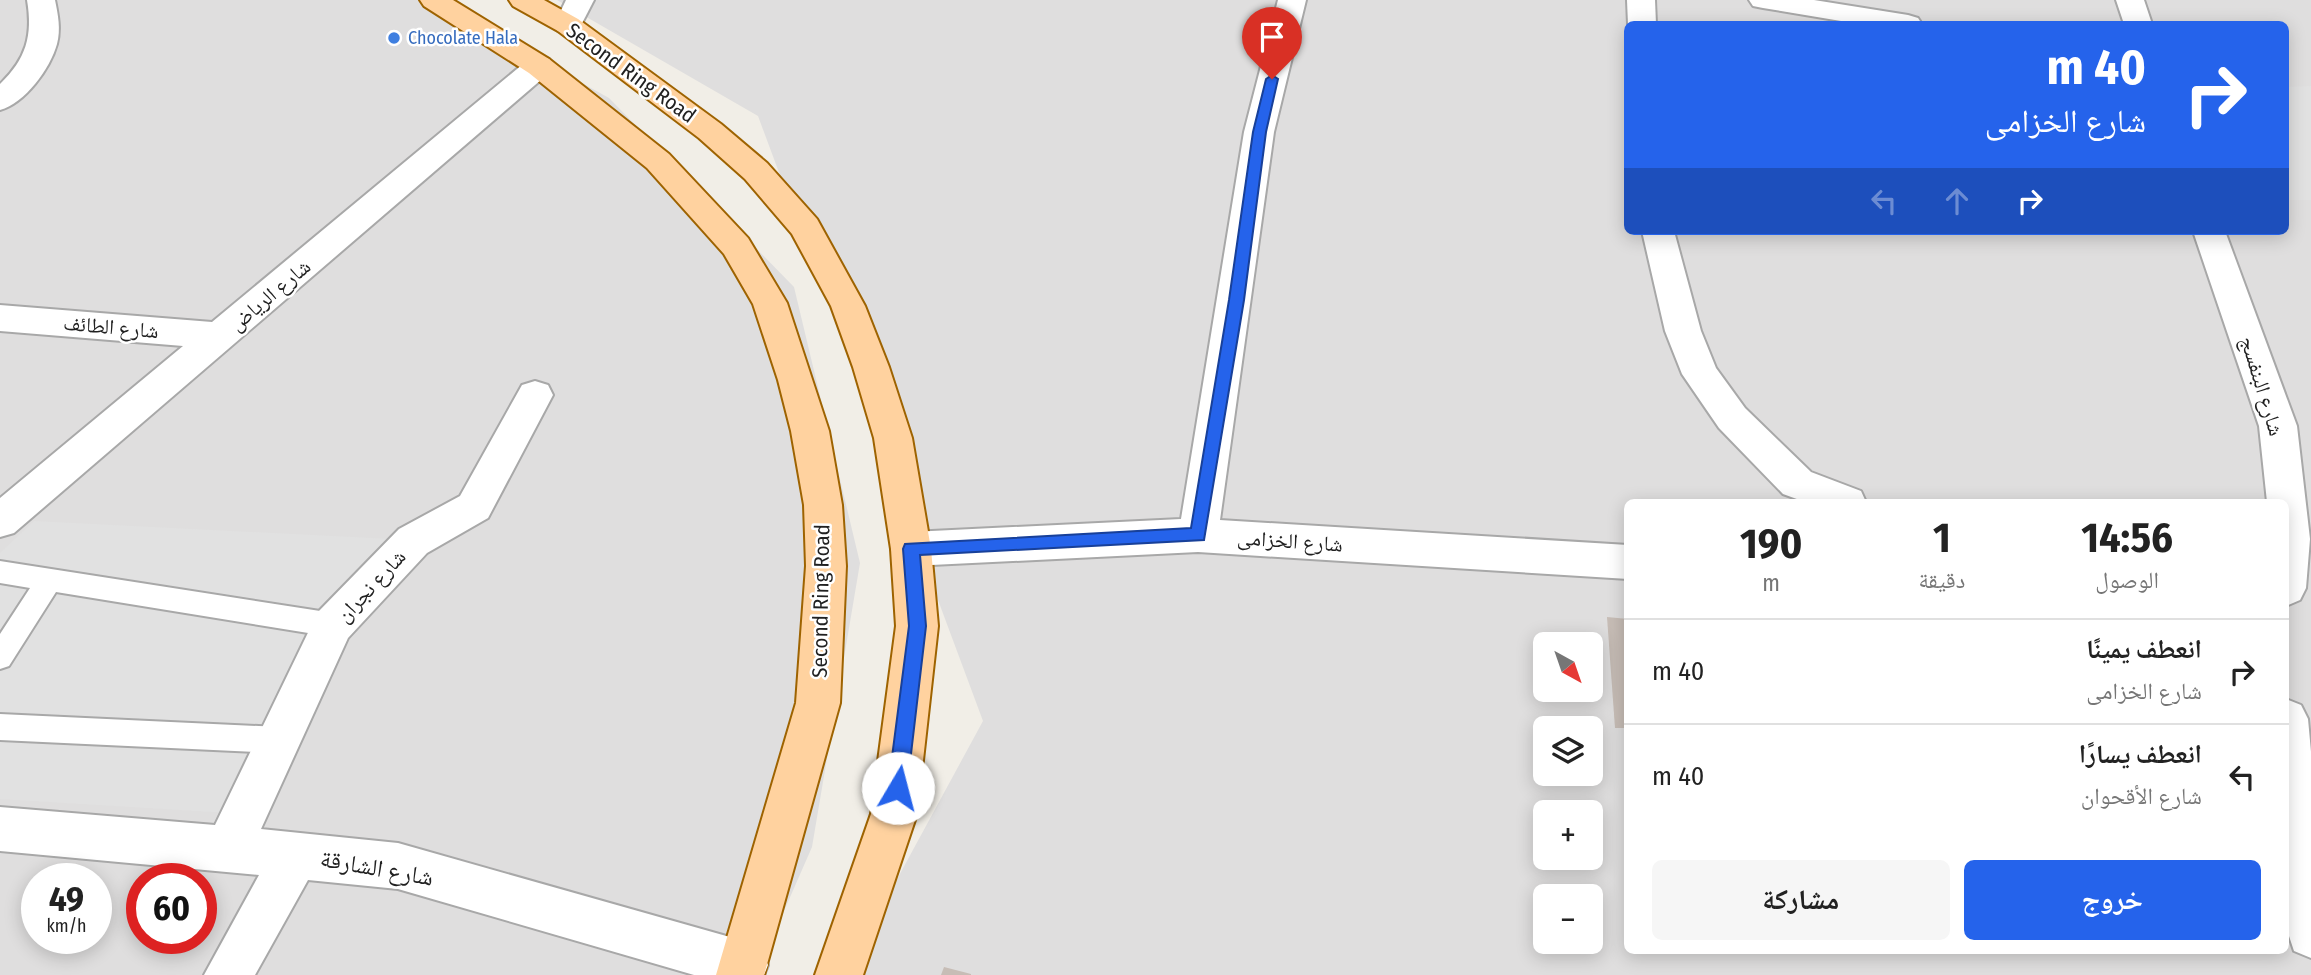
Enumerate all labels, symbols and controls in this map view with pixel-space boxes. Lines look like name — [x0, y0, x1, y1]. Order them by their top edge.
pin — [1242, 7, 1302, 79]
street label: Second Ring Road — [561, 17, 701, 129]
icon: arrive — [1253, 18, 1291, 56]
place label: Chocolate Hala — [408, 27, 518, 49]
marker: Chocolate Hala — [386, 30, 402, 46]
text: 40 m — [2046, 38, 2146, 97]
icon: right — [2170, 49, 2261, 140]
text: شارع الخزامى — [1985, 102, 2146, 140]
icon: left — [1865, 182, 1903, 220]
icon: ahead — [1938, 182, 1976, 220]
icon: right — [2011, 182, 2049, 220]
street label: شارع الرياض — [224, 253, 316, 337]
street label: شارع الطائف — [62, 310, 160, 344]
street label: شارع البنفسج — [2235, 333, 2289, 439]
text: 1 — [1933, 513, 1951, 563]
text: 14:56 — [2081, 513, 2173, 563]
text: 190 — [1740, 519, 1802, 569]
street label: Second Ring Road — [807, 524, 835, 678]
street label: شارع الخزامى — [1236, 524, 1344, 558]
street label: شارع نجران — [331, 544, 411, 628]
text: دقيقة — [1918, 566, 1965, 594]
text: الوصول — [2095, 566, 2159, 594]
text: m — [1762, 569, 1780, 597]
north arrow — [1533, 632, 1603, 702]
map controls — [1533, 632, 1603, 954]
text: انعطف يمينًا — [2086, 634, 2202, 665]
icon: right — [2223, 653, 2261, 691]
text: 40 m — [1652, 656, 1704, 687]
text: شارع الخزامى — [2086, 677, 2202, 705]
button: layers — [1533, 716, 1603, 786]
text: انعطف يسارًا — [2079, 739, 2202, 770]
position arrow — [861, 751, 935, 825]
icon: left — [2223, 758, 2261, 796]
text: 40 m — [1652, 761, 1704, 792]
text: شارع الأقحوان — [2081, 782, 2202, 810]
button: + — [1533, 800, 1603, 870]
street label: شارع الشارقة — [318, 844, 436, 893]
button: مشاركة — [1652, 860, 1950, 940]
button: خروج — [1964, 860, 2261, 940]
speed limit sign: 60 — [126, 863, 217, 954]
text: 49 — [49, 878, 84, 920]
button: − — [1533, 884, 1603, 954]
text: km/h — [46, 915, 87, 937]

